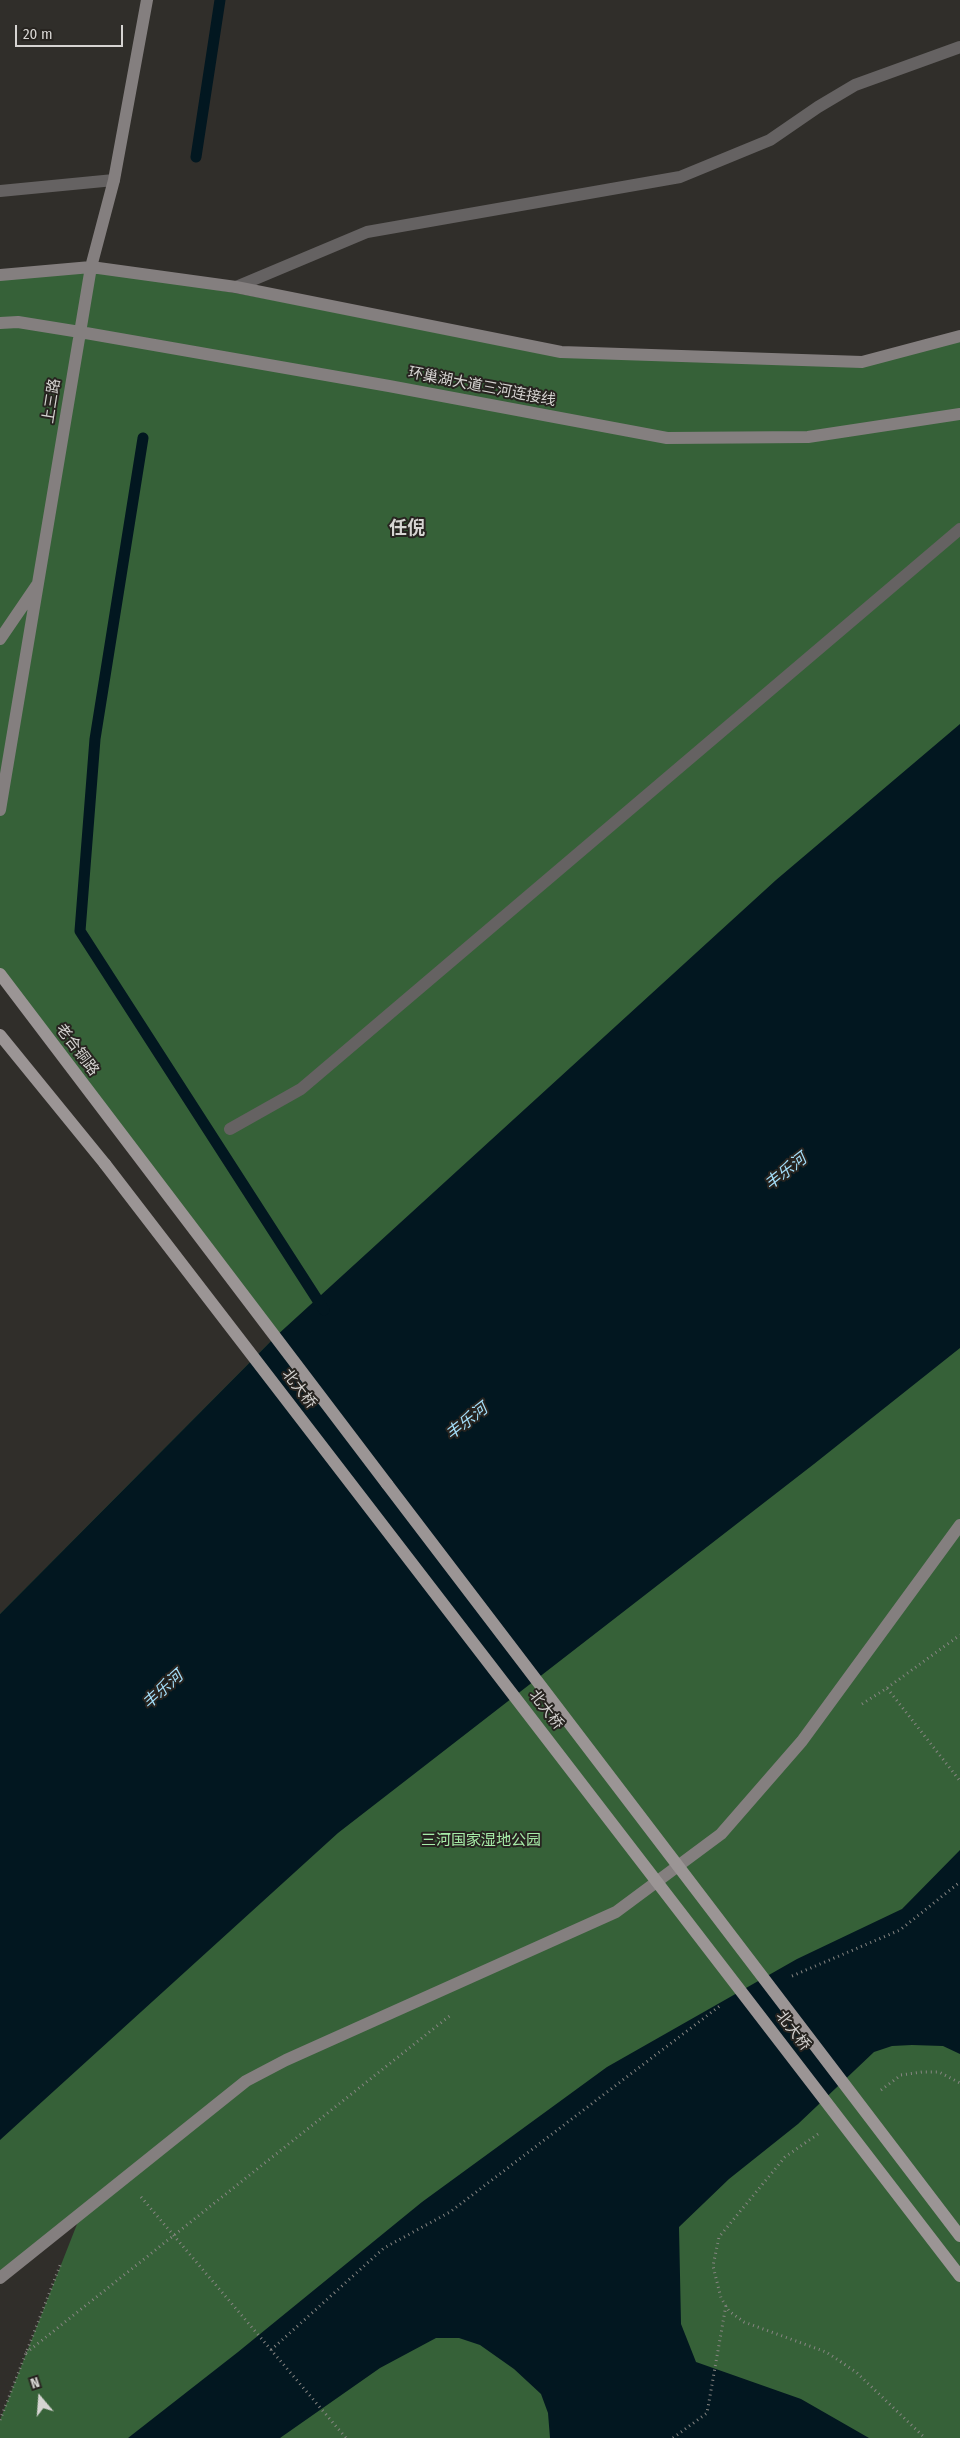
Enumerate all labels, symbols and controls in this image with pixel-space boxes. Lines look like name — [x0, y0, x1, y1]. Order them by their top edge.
scale bar — [18, 15, 125, 47]
text: 20 m — [23, 25, 53, 43]
street label: 环巢湖大道三河连接线 — [407, 364, 557, 410]
street label: 上三路 — [40, 377, 64, 425]
district label: 任倪 — [389, 518, 425, 540]
street label: 老合铜路 — [52, 1021, 102, 1079]
water label: 丰乐河 — [761, 1150, 811, 1194]
street label: 北大桥 — [278, 1366, 320, 1412]
water label: 丰乐河 — [442, 1400, 492, 1444]
water label: 丰乐河 — [139, 1667, 187, 1713]
street label: 北大桥 — [525, 1687, 567, 1733]
park label: 三河国家湿地公园 — [421, 1832, 541, 1850]
street label: 北大桥 — [772, 2008, 814, 2054]
north arrow — [15, 2373, 65, 2423]
text: N — [29, 2374, 42, 2393]

